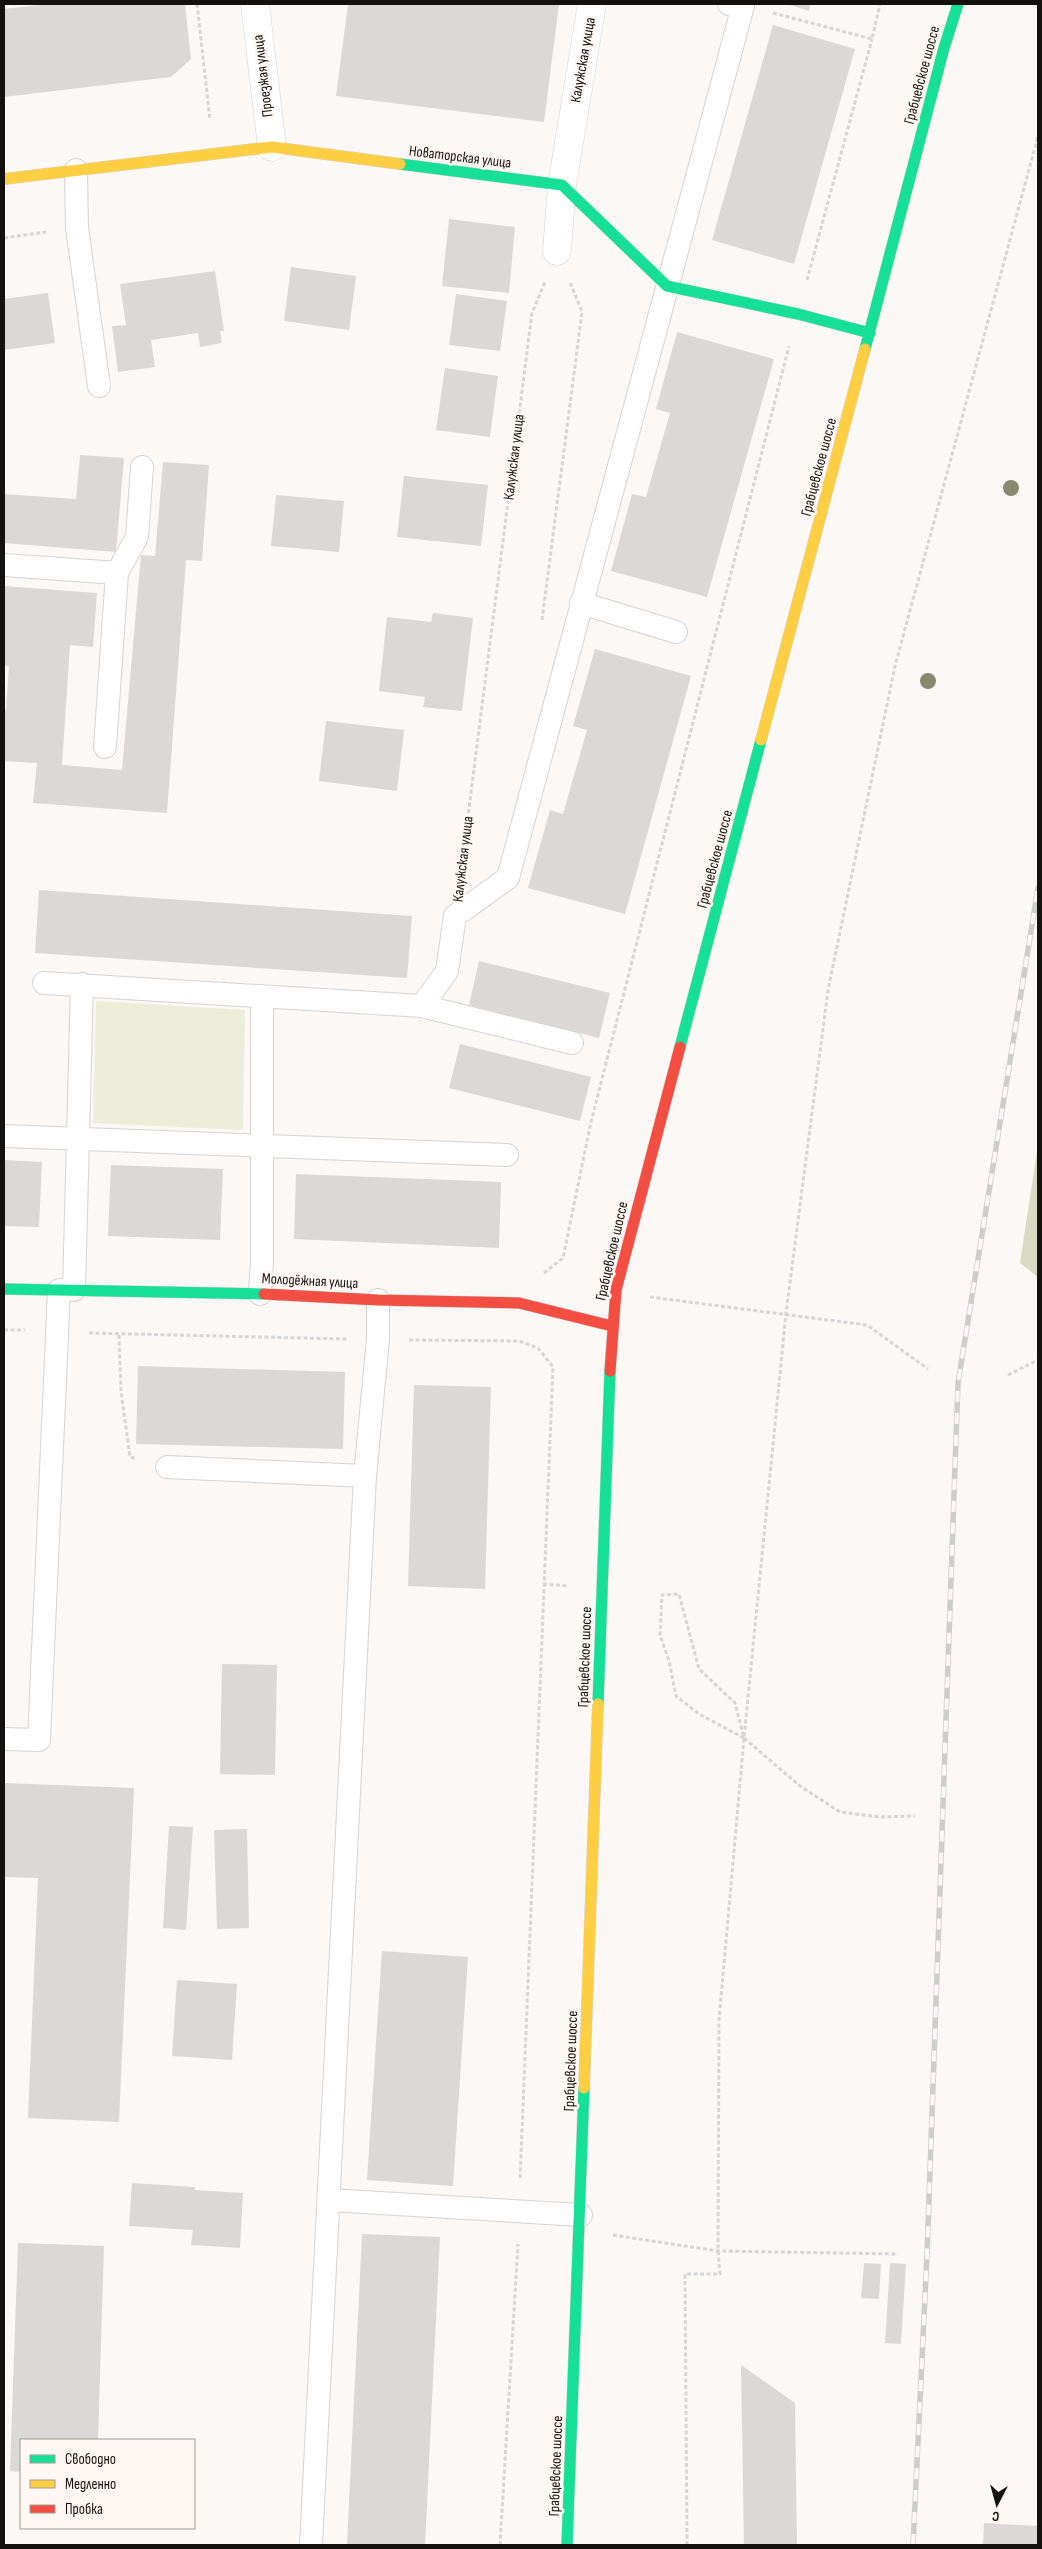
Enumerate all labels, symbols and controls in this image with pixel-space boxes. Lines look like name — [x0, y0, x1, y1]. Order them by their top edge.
street label: Калужская улица — [566, 16, 600, 104]
street label: Грабцевское шоссе — [900, 24, 944, 126]
street label: Проезжая улица — [248, 34, 277, 118]
street label: Новаторская улица — [408, 141, 512, 173]
street label: Калужская улица — [499, 413, 529, 501]
street label: Грабцевское шоссе — [797, 416, 841, 518]
street label: Грабцевское шоссе — [693, 808, 737, 910]
street label: Калужская улица — [448, 815, 478, 903]
street label: Грабцевское шоссе — [591, 1200, 633, 1302]
street label: Молодёжная улица — [261, 1269, 359, 1293]
street label: Грабцевское шоссе — [574, 1606, 596, 1708]
street label: Грабцевское шоссе — [560, 2010, 582, 2112]
street label: Грабцевское шоссе — [545, 2415, 567, 2517]
legend — [20, 2439, 195, 2529]
text: Свободно — [65, 2450, 116, 2469]
text: Медленно — [65, 2475, 116, 2494]
north arrow — [972, 2479, 1022, 2529]
text: Пробка — [65, 2500, 103, 2519]
text: С — [991, 2508, 1000, 2525]

